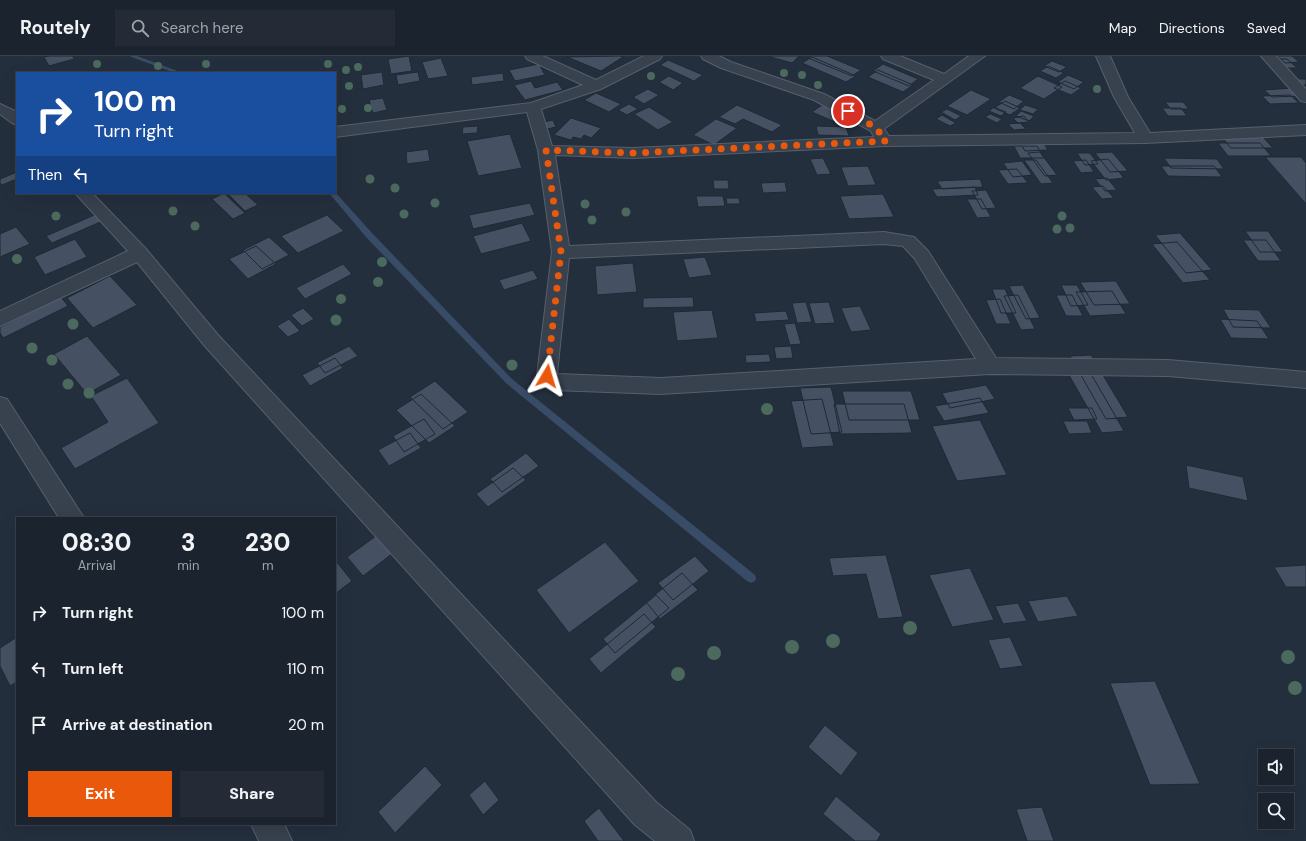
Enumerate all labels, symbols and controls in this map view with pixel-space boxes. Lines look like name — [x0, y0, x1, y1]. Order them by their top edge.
search box — [115, 10, 395, 46]
text: Routely — [20, 15, 91, 40]
icon: search — [129, 17, 151, 39]
text: Search here — [161, 18, 243, 38]
text: Map — [1109, 19, 1137, 37]
text: Directions — [1159, 19, 1225, 37]
text: Saved — [1247, 19, 1286, 37]
text: 100 m — [94, 83, 177, 120]
icon: right — [28, 88, 80, 140]
pin — [831, 94, 865, 128]
icon: arrive — [837, 100, 859, 122]
text: Turn right — [94, 119, 174, 143]
icon: left — [70, 164, 92, 186]
text: Then — [28, 165, 62, 185]
position arrow — [526, 355, 568, 397]
text: 08:30 — [62, 527, 132, 558]
text: 3 — [181, 527, 196, 558]
text: 230 — [245, 527, 290, 558]
text: Arrival — [78, 557, 116, 574]
text: min — [177, 557, 199, 574]
text: m — [262, 557, 273, 574]
icon: right — [28, 602, 50, 624]
text: Turn right — [62, 603, 133, 623]
text: 100 m — [281, 603, 324, 623]
icon: left — [28, 658, 50, 680]
text: Turn left — [62, 659, 123, 679]
text: 110 m — [287, 659, 324, 679]
icon: arrive — [28, 714, 50, 736]
text: Arrive at destination — [62, 715, 213, 735]
text: 20 m — [288, 715, 324, 735]
map controls — [1258, 749, 1294, 829]
button: sound — [1258, 749, 1294, 785]
button: Exit — [28, 771, 172, 817]
button: Share — [180, 771, 324, 817]
button: search — [1258, 793, 1294, 829]

